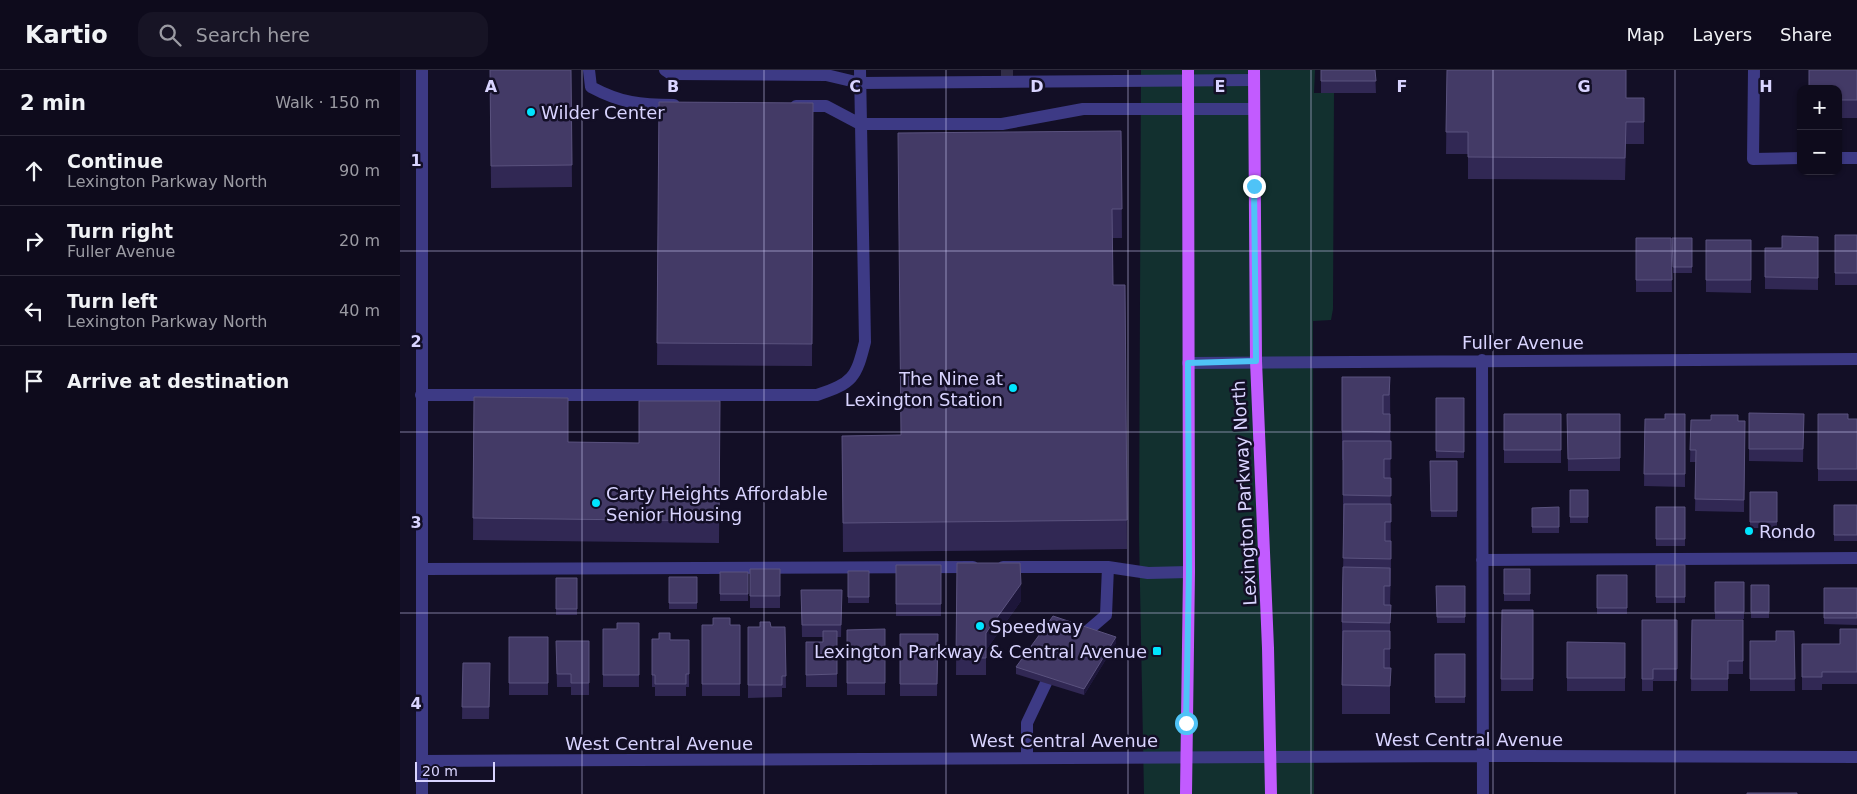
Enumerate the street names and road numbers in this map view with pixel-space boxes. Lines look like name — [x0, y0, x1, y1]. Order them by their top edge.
street label: Fuller Avenue — [1462, 332, 1584, 353]
street label: Lexington Parkway North — [1228, 380, 1260, 606]
street label: West Central Avenue — [1375, 729, 1563, 750]
street label: West Central Avenue — [970, 730, 1158, 751]
street label: West Central Avenue — [565, 733, 753, 754]

